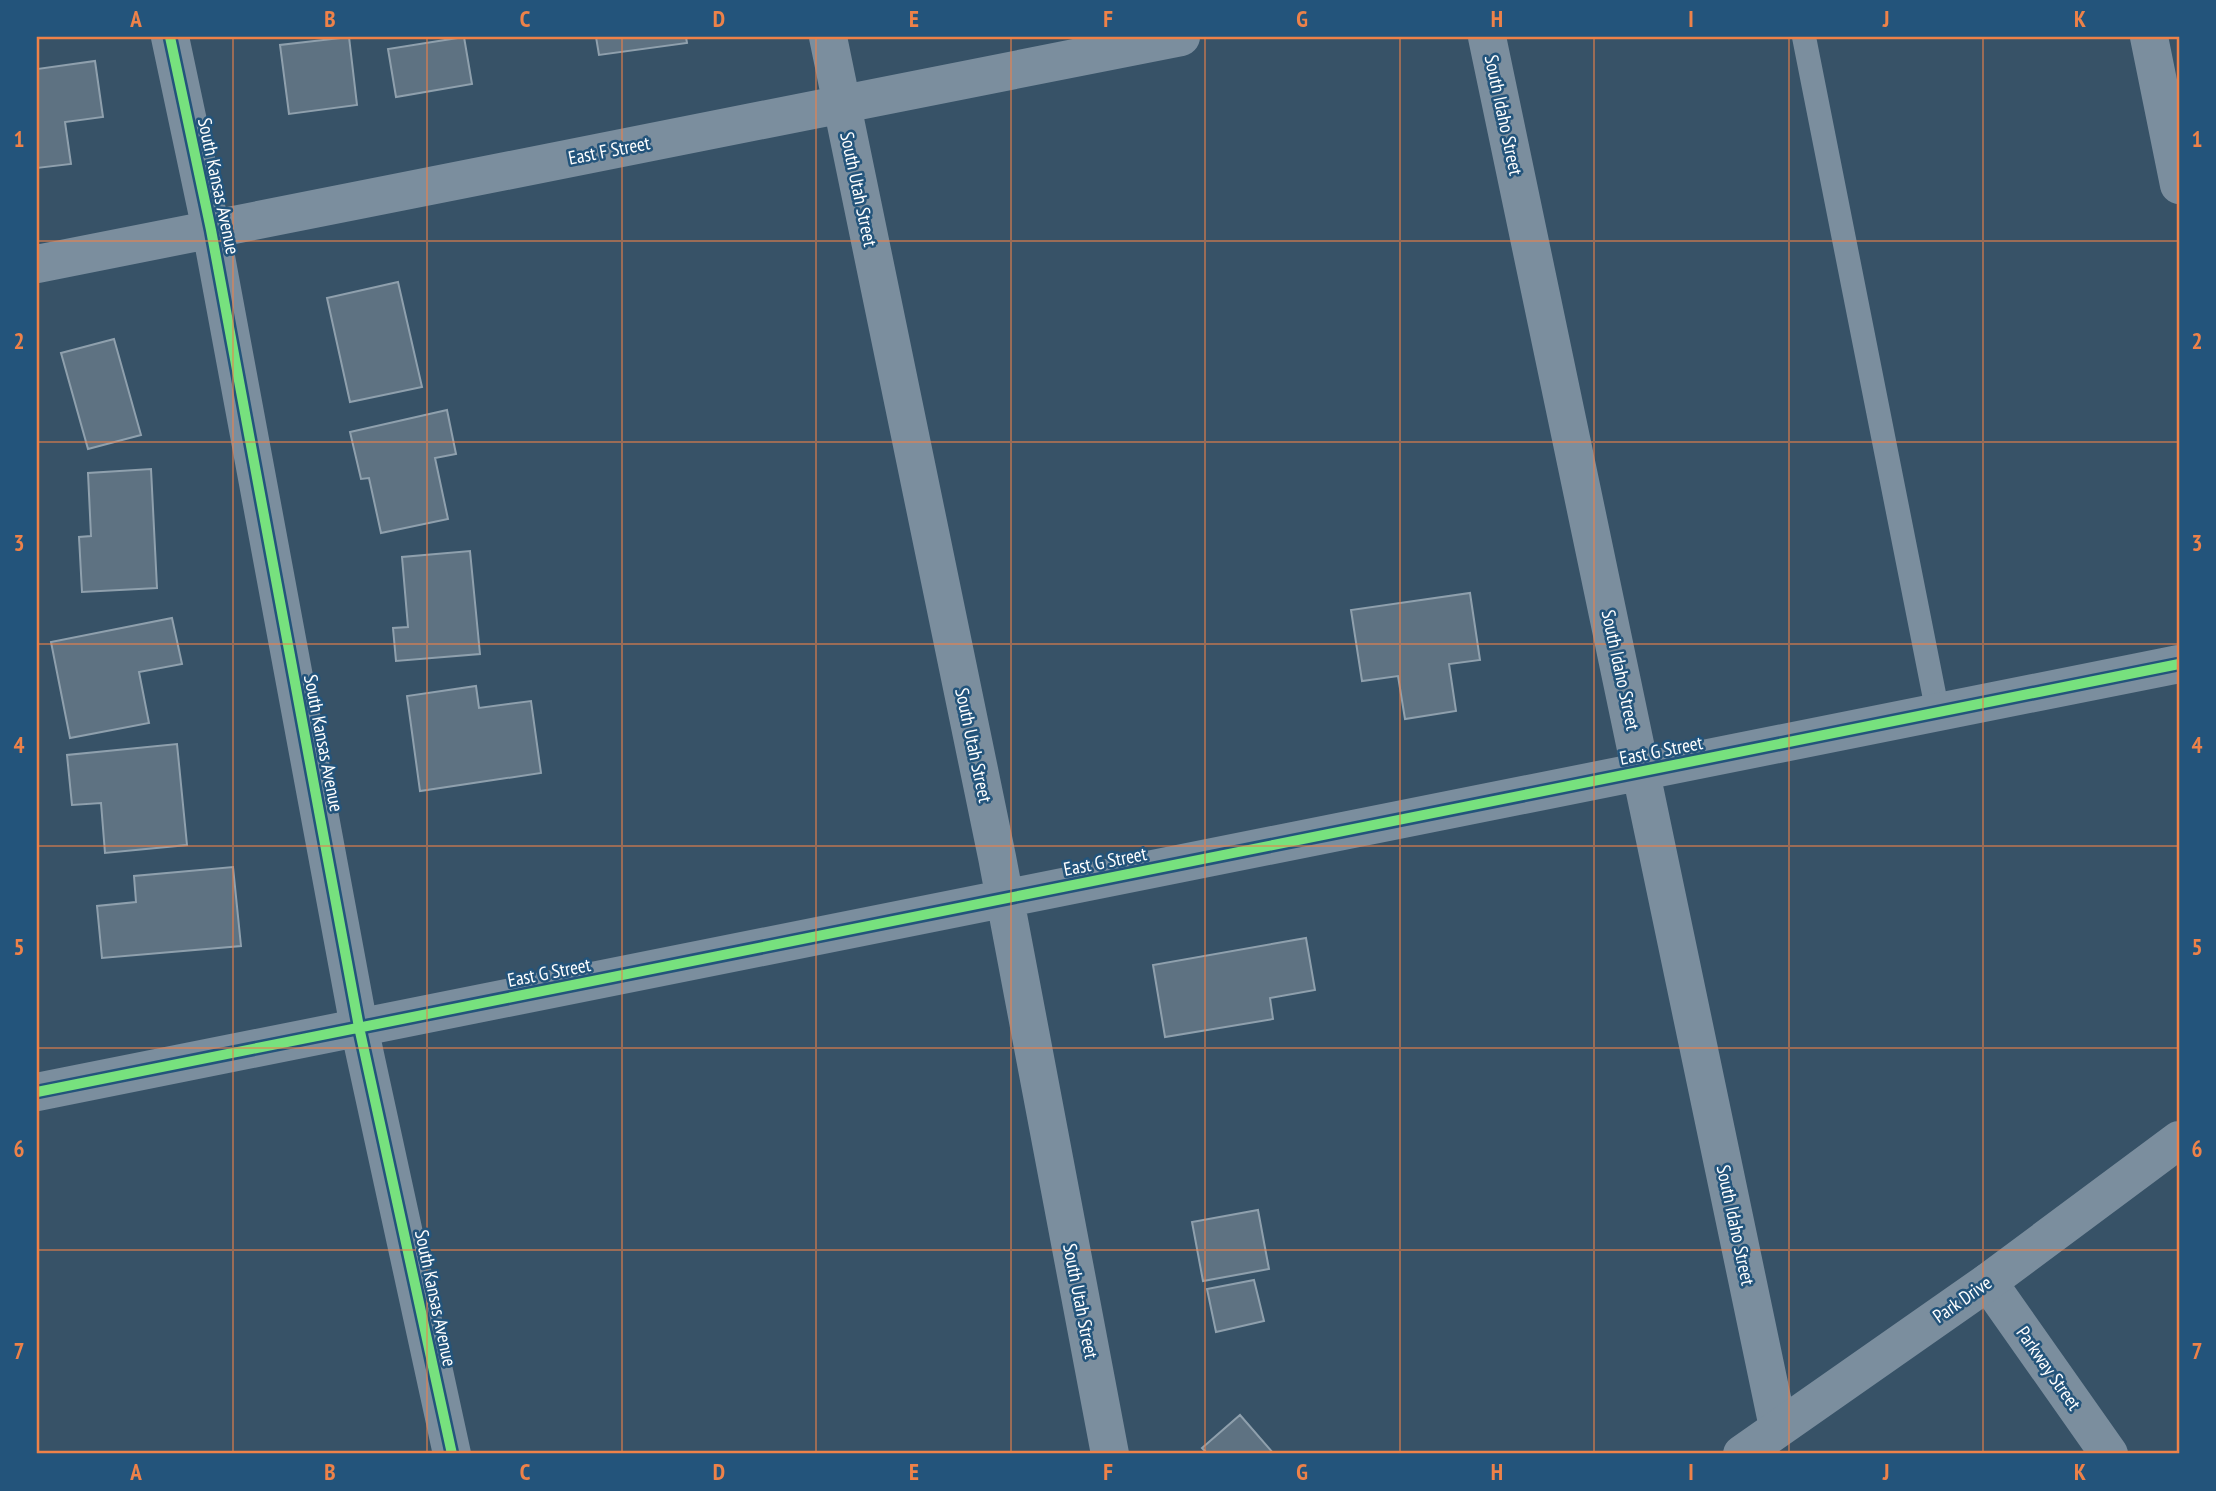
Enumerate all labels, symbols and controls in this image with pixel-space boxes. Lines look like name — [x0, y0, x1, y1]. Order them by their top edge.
text: A — [129, 4, 142, 33]
text: B — [324, 4, 336, 33]
text: C — [520, 4, 531, 33]
text: D — [713, 4, 725, 33]
text: E — [909, 4, 919, 33]
text: F — [1103, 4, 1113, 33]
text: G — [1296, 4, 1308, 33]
text: H — [1491, 4, 1503, 33]
text: I — [1688, 4, 1694, 33]
text: J — [1882, 4, 1889, 33]
text: K — [2074, 4, 2086, 33]
street label: South Idaho Street — [1480, 53, 1529, 178]
street label: South Kansas Avenue — [193, 115, 245, 257]
text: 1 — [14, 124, 25, 153]
text: 1 — [2192, 124, 2203, 153]
street label: South Utah Street — [835, 129, 883, 249]
street label: East F Street — [566, 130, 653, 170]
text: 2 — [14, 326, 25, 355]
text: 2 — [2192, 326, 2203, 355]
text: 3 — [14, 528, 25, 557]
text: 3 — [2192, 528, 2203, 557]
street label: South Idaho Street — [1597, 608, 1646, 733]
street label: South Kansas Avenue — [299, 672, 349, 814]
street label: South Utah Street — [950, 685, 998, 805]
text: 4 — [14, 730, 25, 759]
street label: East G Street — [1617, 730, 1705, 770]
text: 4 — [2192, 730, 2203, 759]
street label: East G Street — [1061, 841, 1149, 881]
text: 5 — [14, 932, 25, 961]
text: 5 — [2192, 932, 2203, 961]
street label: East G Street — [505, 952, 593, 992]
text: 6 — [14, 1134, 25, 1163]
text: 6 — [2192, 1134, 2203, 1163]
street label: South Idaho Street — [1712, 1163, 1761, 1288]
street label: South Kansas Avenue — [410, 1227, 462, 1369]
street label: South Utah Street — [1058, 1241, 1104, 1361]
street label: Park Drive — [1928, 1270, 1996, 1328]
street label: Parkway Street — [2011, 1321, 2087, 1415]
text: 7 — [14, 1336, 25, 1365]
text: 7 — [2192, 1336, 2203, 1365]
text: A — [129, 1457, 142, 1486]
text: B — [324, 1457, 336, 1486]
text: C — [520, 1457, 531, 1486]
text: D — [713, 1457, 725, 1486]
text: E — [909, 1457, 919, 1486]
text: F — [1103, 1457, 1113, 1486]
text: G — [1296, 1457, 1308, 1486]
text: H — [1491, 1457, 1503, 1486]
text: I — [1688, 1457, 1694, 1486]
text: J — [1882, 1457, 1889, 1486]
text: K — [2074, 1457, 2086, 1486]

